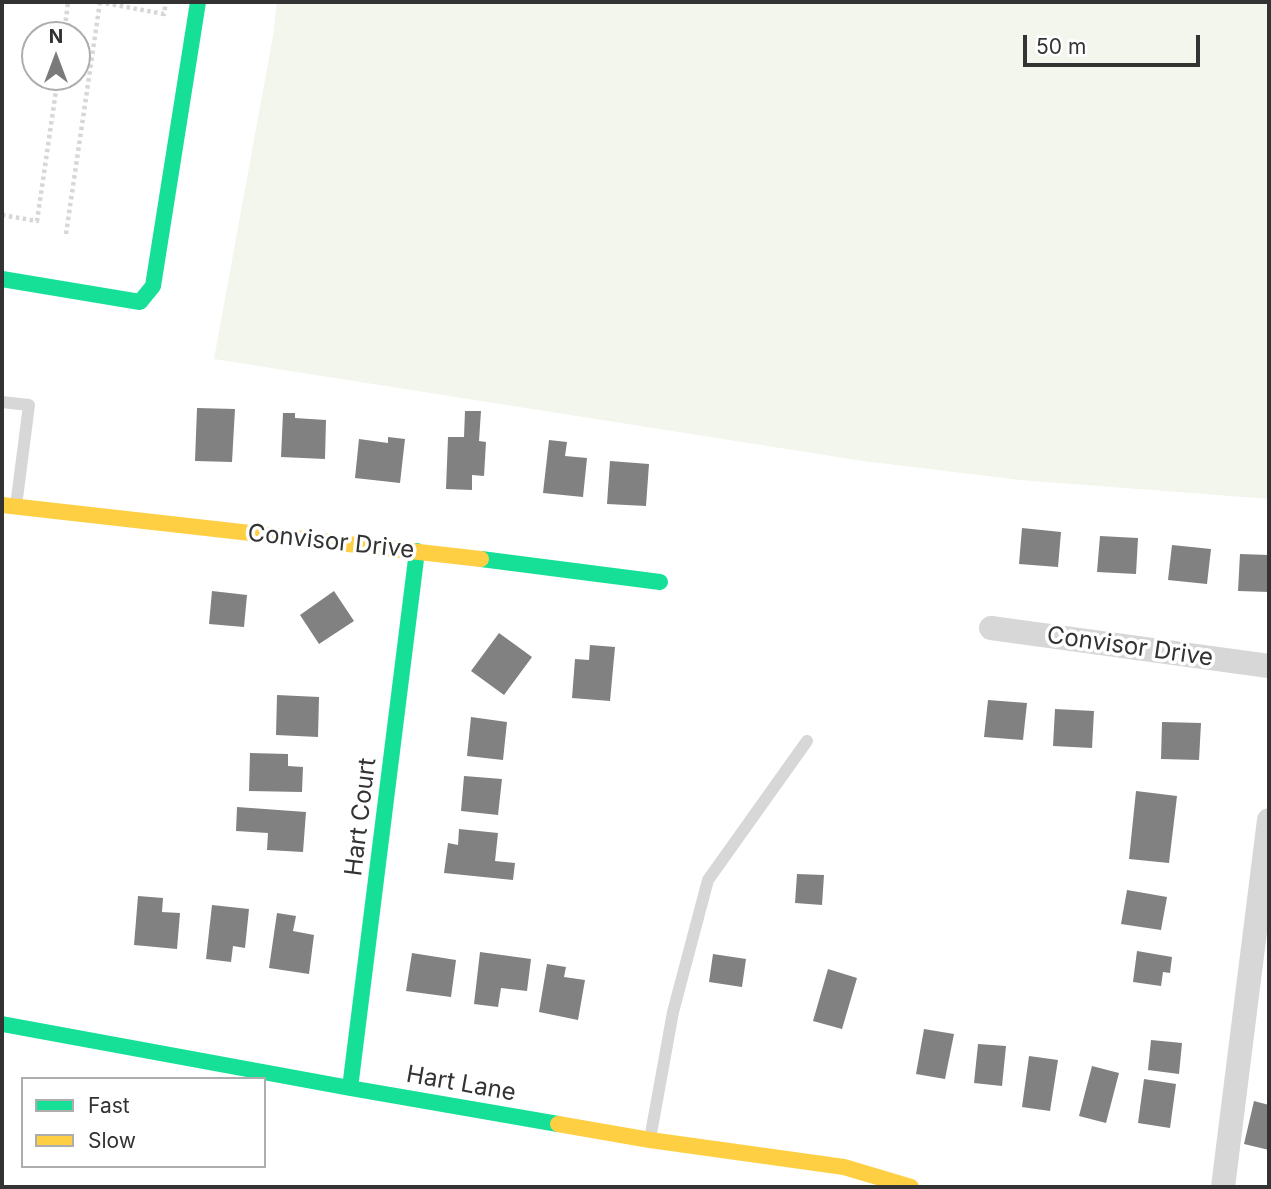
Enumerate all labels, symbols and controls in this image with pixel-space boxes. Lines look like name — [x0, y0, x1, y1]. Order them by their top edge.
north arrow — [21, 21, 91, 91]
scale bar — [1026, 21, 1203, 65]
text: N — [49, 25, 63, 48]
text: 50 m — [1036, 34, 1086, 59]
street label: Convisor Drive — [246, 519, 416, 565]
street label: Convisor Drive — [1045, 621, 1215, 673]
street label: Hart Court — [339, 756, 383, 878]
street label: Hart Lane — [404, 1060, 518, 1108]
legend — [21, 1077, 266, 1168]
text: Fast — [88, 1093, 130, 1118]
text: Slow — [88, 1128, 136, 1153]

